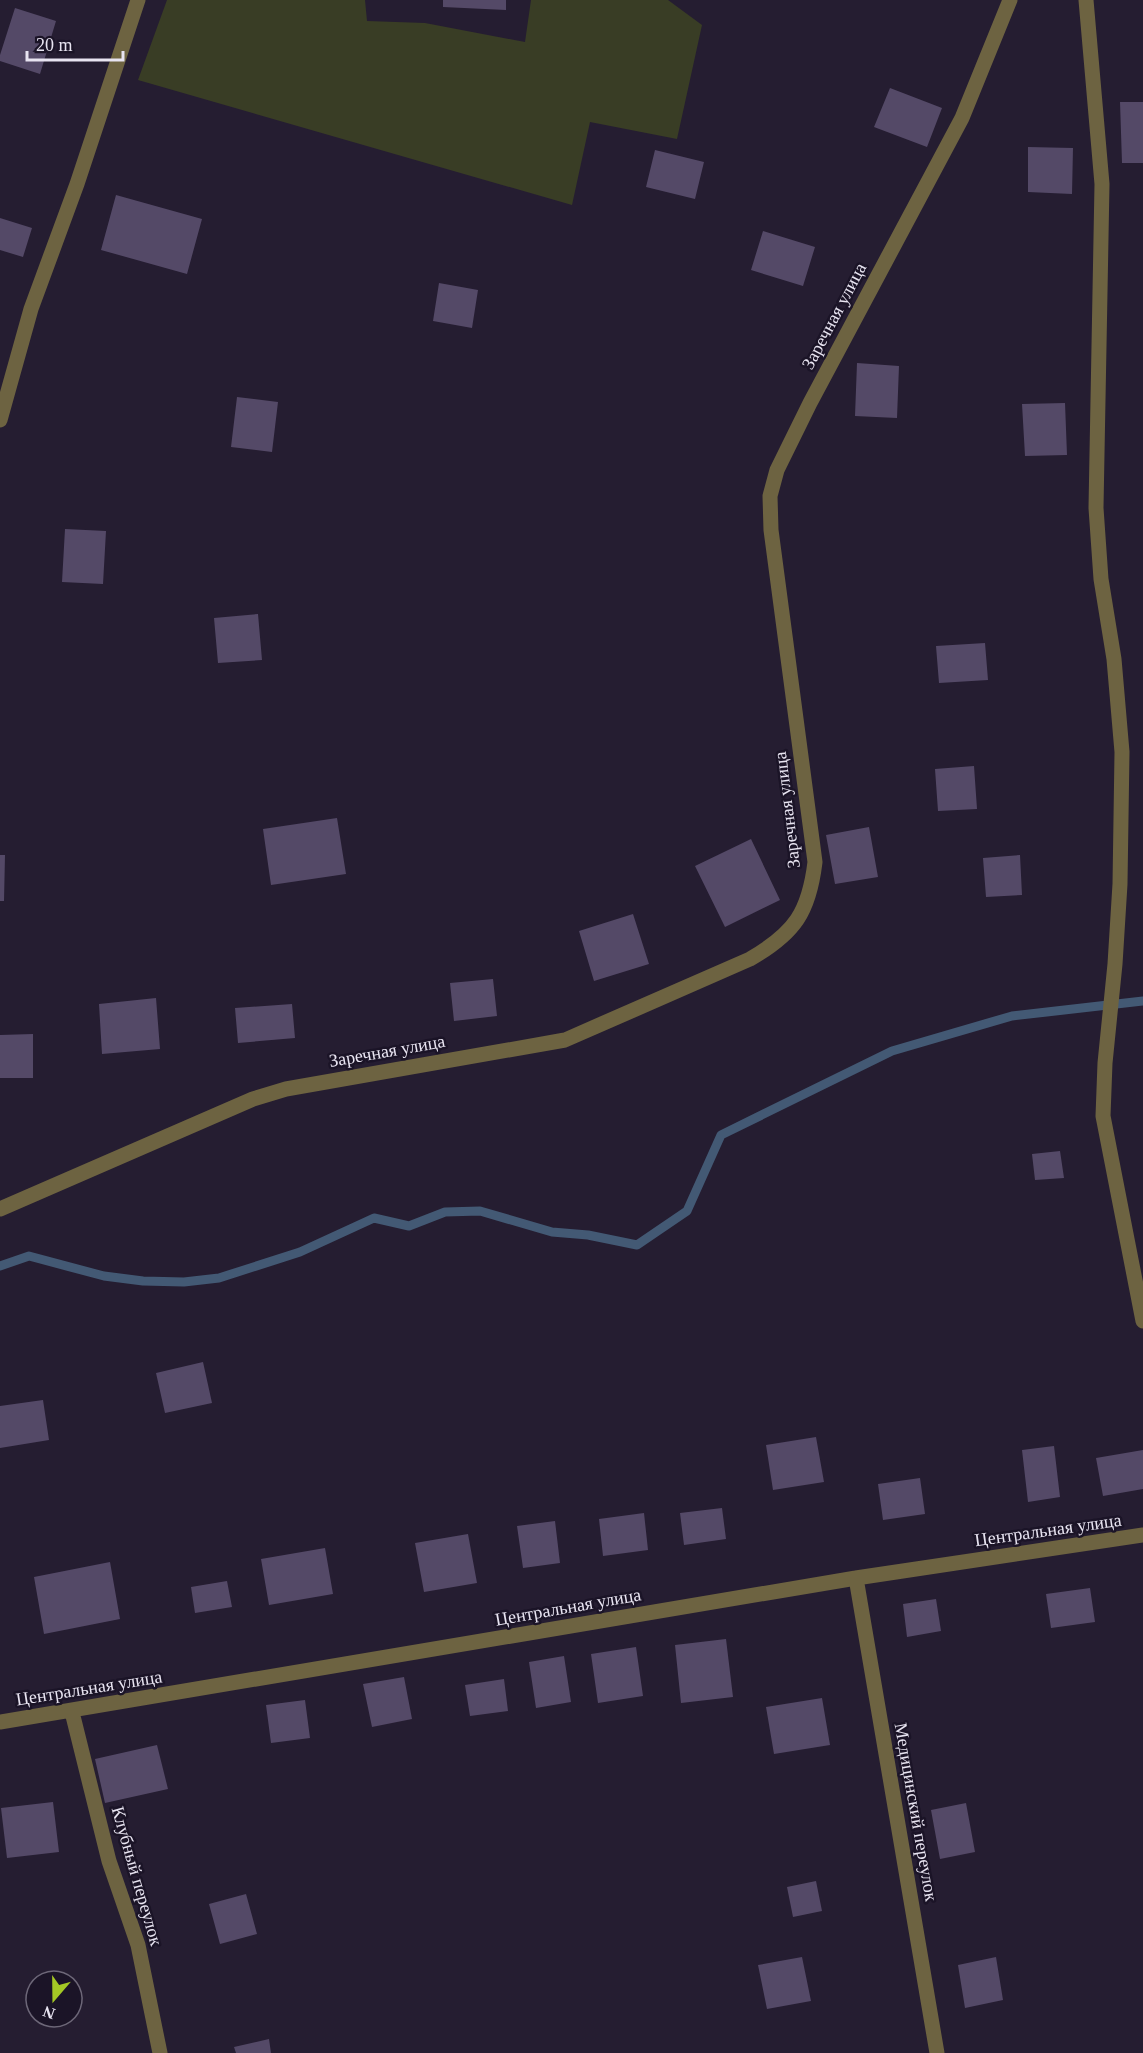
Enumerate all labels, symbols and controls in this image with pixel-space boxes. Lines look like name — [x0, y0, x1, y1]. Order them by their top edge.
scale bar — [27, 24, 123, 62]
text: 20 m — [36, 35, 73, 55]
street label: Заречная улица — [798, 259, 870, 373]
street label: Заречная улица — [770, 750, 804, 870]
street label: Заречная улица — [327, 1031, 447, 1071]
street label: Центральная улица — [973, 1510, 1123, 1550]
street label: Центральная улица — [493, 1584, 643, 1630]
street label: Центральная улица — [14, 1667, 164, 1709]
street label: Медицинский переулок — [890, 1721, 942, 1903]
street label: Клубный переулок — [108, 1804, 167, 1948]
north arrow — [24, 1969, 84, 2029]
text: N — [40, 2003, 57, 2023]

